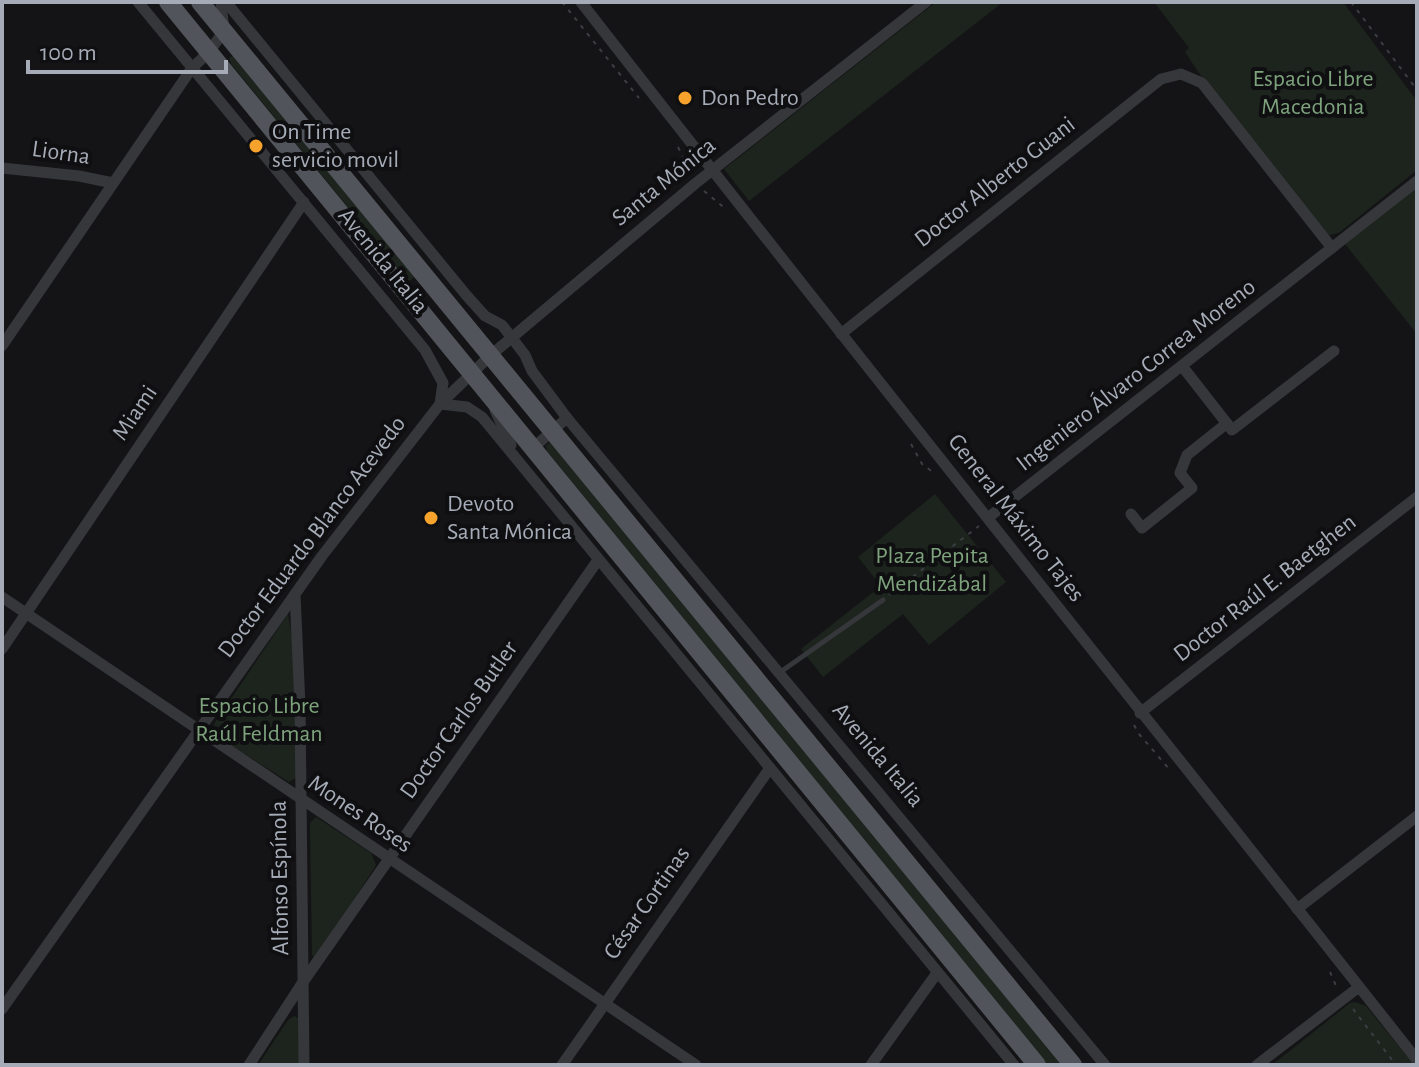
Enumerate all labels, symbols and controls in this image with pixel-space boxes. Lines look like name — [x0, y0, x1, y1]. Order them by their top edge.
scale bar — [28, 24, 226, 74]
text: 100 m — [40, 41, 97, 65]
park label: Espacio Libre Macedonia — [1252, 67, 1374, 119]
place label: Don Pedro — [701, 86, 799, 110]
marker: Don Pedro — [676, 89, 694, 107]
street label: Doctor Alberto Guani — [910, 112, 1080, 252]
place label: On Time servicio movil — [272, 120, 399, 172]
street label: Santa Mónica — [608, 133, 720, 231]
street label: Liorna — [30, 137, 92, 169]
marker: On Time servicio movil — [247, 137, 265, 155]
street label: Avenida Italia — [333, 204, 433, 318]
street label: Ingeniero Álvaro Correa Moreno — [1011, 273, 1260, 476]
street label: Miami — [108, 381, 162, 445]
street label: Doctor Eduardo Blanco Acevedo — [214, 412, 410, 662]
street label: General Máximo Tajes — [943, 430, 1089, 606]
place label: Devoto Santa Mónica — [447, 492, 572, 544]
marker: Devoto Santa Mónica — [422, 509, 440, 527]
street label: Doctor Raúl E. Baetghen — [1169, 510, 1361, 666]
park label: Plaza Pepita Mendizábal — [875, 544, 989, 596]
street label: Doctor Carlos Butler — [396, 637, 522, 803]
park label: Espacio Libre Raúl Feldman — [195, 694, 323, 746]
street label: Avenida Italia — [828, 698, 928, 812]
street label: Mones Roses — [304, 771, 416, 857]
street label: Alfonso Espínola — [267, 800, 293, 956]
street label: César Cortinas — [599, 842, 695, 964]

